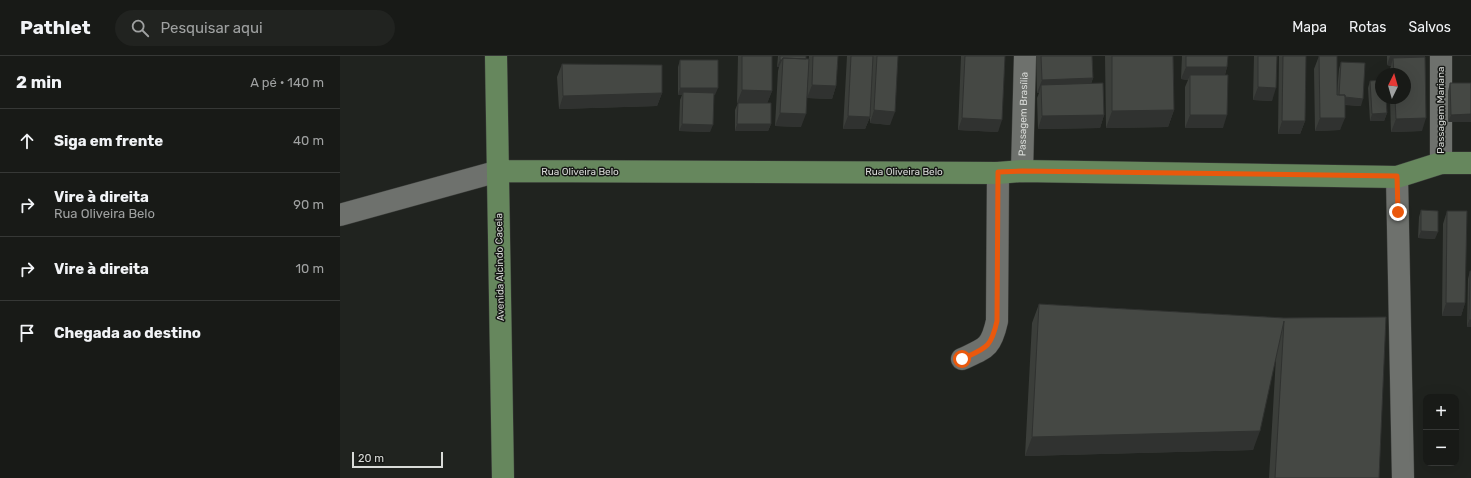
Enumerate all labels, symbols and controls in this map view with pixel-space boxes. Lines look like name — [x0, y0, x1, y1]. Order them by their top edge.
search box — [115, 10, 395, 46]
text: Pathlet — [20, 16, 91, 39]
icon: search — [129, 17, 151, 39]
text: Pesquisar aqui — [161, 19, 263, 37]
text: Mapa — [1292, 19, 1327, 36]
text: Rotas — [1349, 19, 1386, 36]
text: Salvos — [1408, 19, 1451, 36]
street label: Passagem Mariana — [1435, 66, 1447, 154]
north arrow — [1375, 68, 1411, 104]
text: 2 min — [16, 72, 62, 92]
street label: Passagem Brasília — [1016, 72, 1031, 156]
text: A pé · 140 m — [250, 75, 324, 90]
icon: ahead — [16, 130, 38, 152]
text: Siga em frente — [54, 132, 163, 150]
text: 40 m — [293, 133, 324, 148]
street label: Rua Oliveira Belo — [541, 166, 619, 178]
street label: Rua Oliveira Belo — [865, 166, 943, 178]
text: Vire à direita — [54, 188, 149, 206]
icon: right — [16, 194, 38, 216]
text: 90 m — [293, 197, 324, 212]
route end — [1389, 203, 1407, 221]
text: Rua Oliveira Belo — [54, 206, 155, 221]
street label: Avenida Alcindo Cacela — [493, 213, 507, 321]
icon: right — [16, 258, 38, 280]
text: Vire à direita — [54, 260, 149, 278]
text: 10 m — [295, 261, 324, 276]
icon: arrive — [16, 322, 38, 344]
text: Chegada ao destino — [54, 324, 201, 342]
route start — [953, 350, 971, 368]
map controls — [1423, 394, 1459, 466]
button: + — [1423, 394, 1459, 430]
button: − — [1423, 430, 1459, 466]
scale bar — [352, 450, 443, 469]
text: 20 m — [358, 452, 384, 465]

